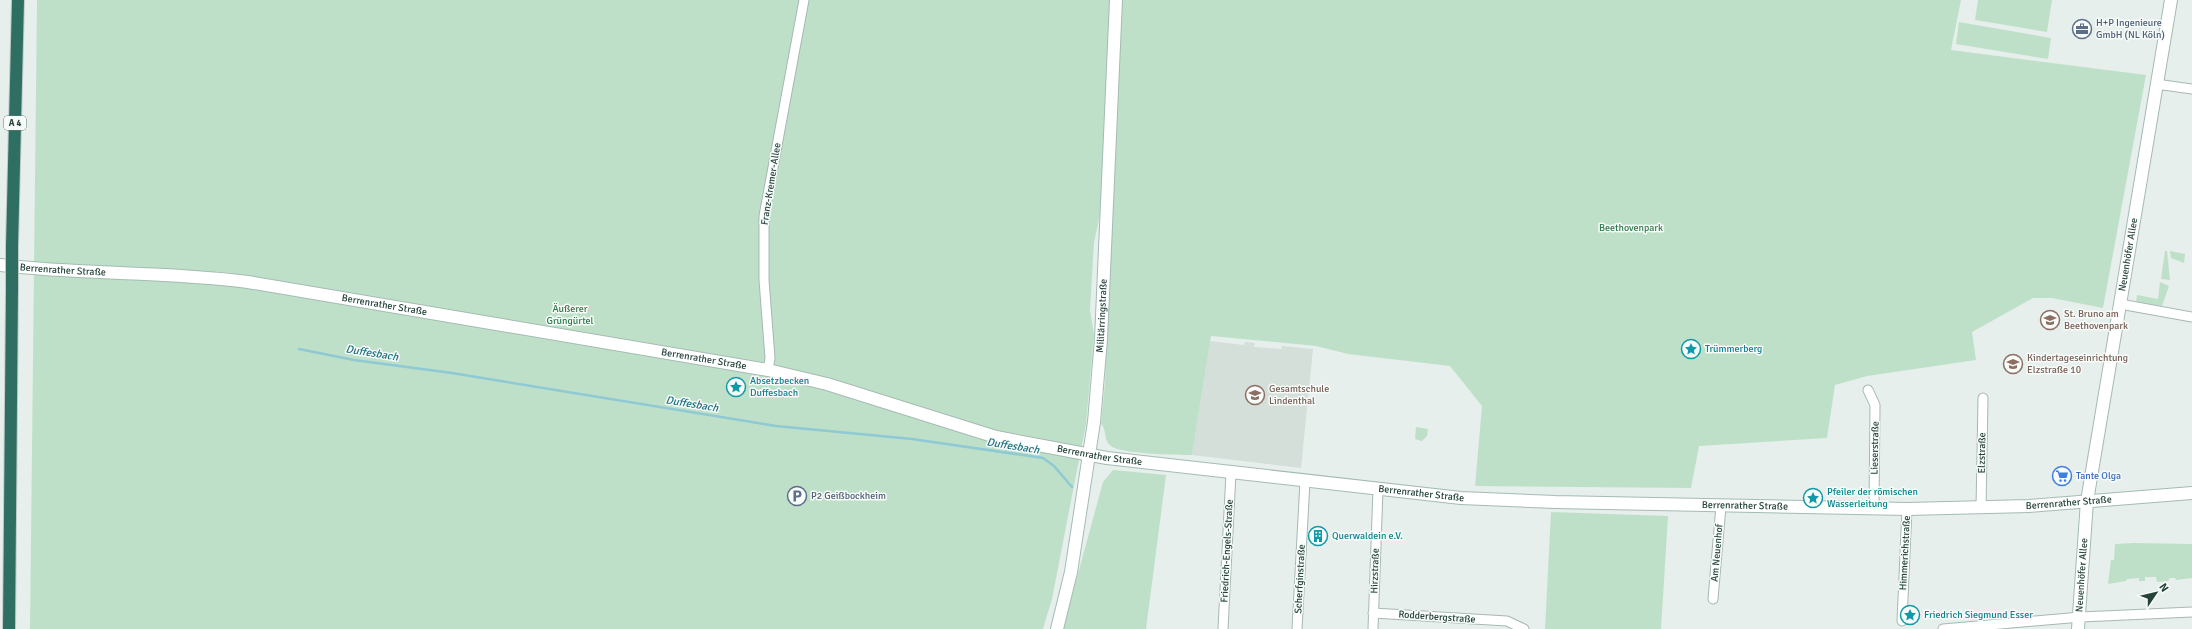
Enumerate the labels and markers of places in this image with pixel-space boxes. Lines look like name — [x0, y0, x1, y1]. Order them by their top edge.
place label: H+P Ingenieure GmbH (NL Köln) — [2096, 17, 2165, 41]
office icon: H+P Ingenieure GmbH (NL Köln) — [2071, 18, 2093, 40]
place label: St. Bruno am Beethovenpark — [2064, 308, 2128, 332]
school or university icon: St. Bruno am Beethovenpark — [2039, 309, 2061, 331]
place icon: Trümmerberg — [1680, 338, 1702, 360]
place label: Trümmerberg — [1705, 343, 1762, 355]
place label: Kindertageseinrichtung Elzstraße 10 — [2027, 352, 2128, 376]
school or university icon: Kindertageseinrichtung Elzstraße 10 — [2002, 353, 2024, 375]
place label: Absetzbecken Duffesbach — [750, 375, 809, 399]
place icon: Absetzbecken Duffesbach — [725, 376, 747, 398]
place label: Gesamtschule Lindenthal — [1269, 383, 1329, 407]
school or university icon: Gesamtschule Lindenthal — [1244, 384, 1266, 406]
supermarket icon: Tante Olga — [2051, 465, 2073, 487]
place label: Tante Olga — [2076, 470, 2121, 482]
parking icon: P2 Geißbockheim — [786, 485, 808, 507]
place label: Pfeiler der römischen Wasserleitung — [1827, 486, 1918, 510]
place icon: Pfeiler der römischen Wasserleitung — [1802, 487, 1824, 509]
place label: P2 Geißbockheim — [811, 490, 886, 502]
building icon: Querwaldein e.V. — [1307, 525, 1329, 547]
place label: Querwaldein e.V. — [1332, 530, 1403, 542]
place icon: Friedrich Siegmund Esser — [1899, 604, 1921, 626]
place label: Friedrich Siegmund Esser — [1924, 609, 2033, 621]

